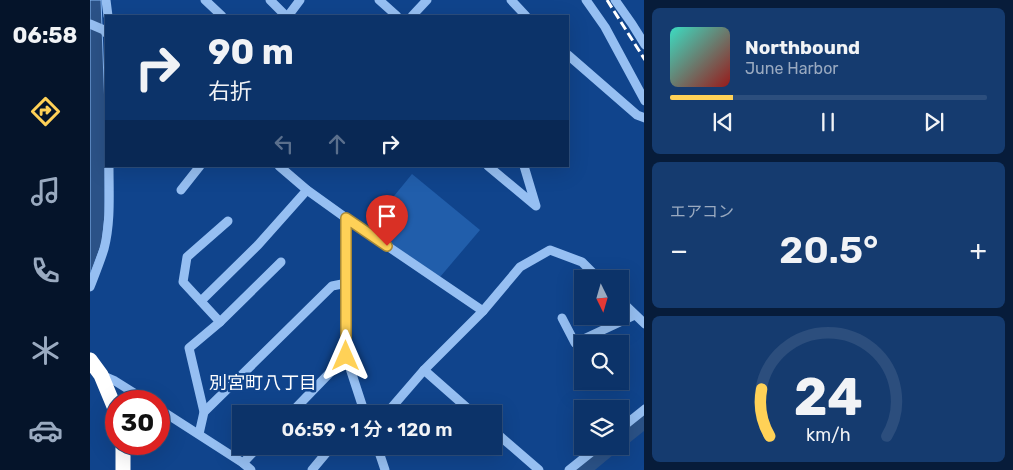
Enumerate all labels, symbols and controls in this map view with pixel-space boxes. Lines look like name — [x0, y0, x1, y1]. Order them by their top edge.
text: 06:58 — [13, 22, 77, 49]
text: 90 m — [208, 31, 294, 73]
icon: right — [125, 35, 190, 100]
text: Northbound — [745, 36, 860, 59]
text: June Harbor — [745, 59, 838, 78]
text: 右折 — [208, 78, 252, 105]
icon: directions — [28, 94, 63, 129]
icon: previous — [709, 108, 737, 136]
icon: pause — [814, 108, 842, 136]
icon: next — [920, 108, 948, 136]
icon: left — [270, 130, 298, 158]
icon: ahead — [323, 130, 351, 158]
icon: right — [376, 130, 404, 158]
icon: music — [28, 174, 63, 209]
pin — [366, 195, 408, 246]
icon: arrive — [373, 202, 401, 230]
text: エアコン — [670, 202, 734, 221]
text: 20.5° — [779, 227, 878, 273]
text: − — [670, 234, 688, 267]
text: + — [970, 234, 987, 267]
icon: phone — [28, 253, 63, 288]
north arrow — [574, 270, 629, 325]
map controls — [574, 270, 629, 455]
position arrow — [319, 329, 371, 381]
icon: climate — [28, 333, 63, 368]
button: search — [574, 335, 629, 390]
text: 24 — [794, 366, 863, 428]
district label: 別宮町八丁目 — [209, 372, 317, 394]
speed limit sign: 30 — [105, 390, 170, 455]
button: layers — [574, 400, 629, 455]
icon: car — [28, 413, 63, 448]
text: 06:59 · 1 分 · 120 m — [281, 418, 453, 441]
text: km/h — [806, 424, 851, 445]

